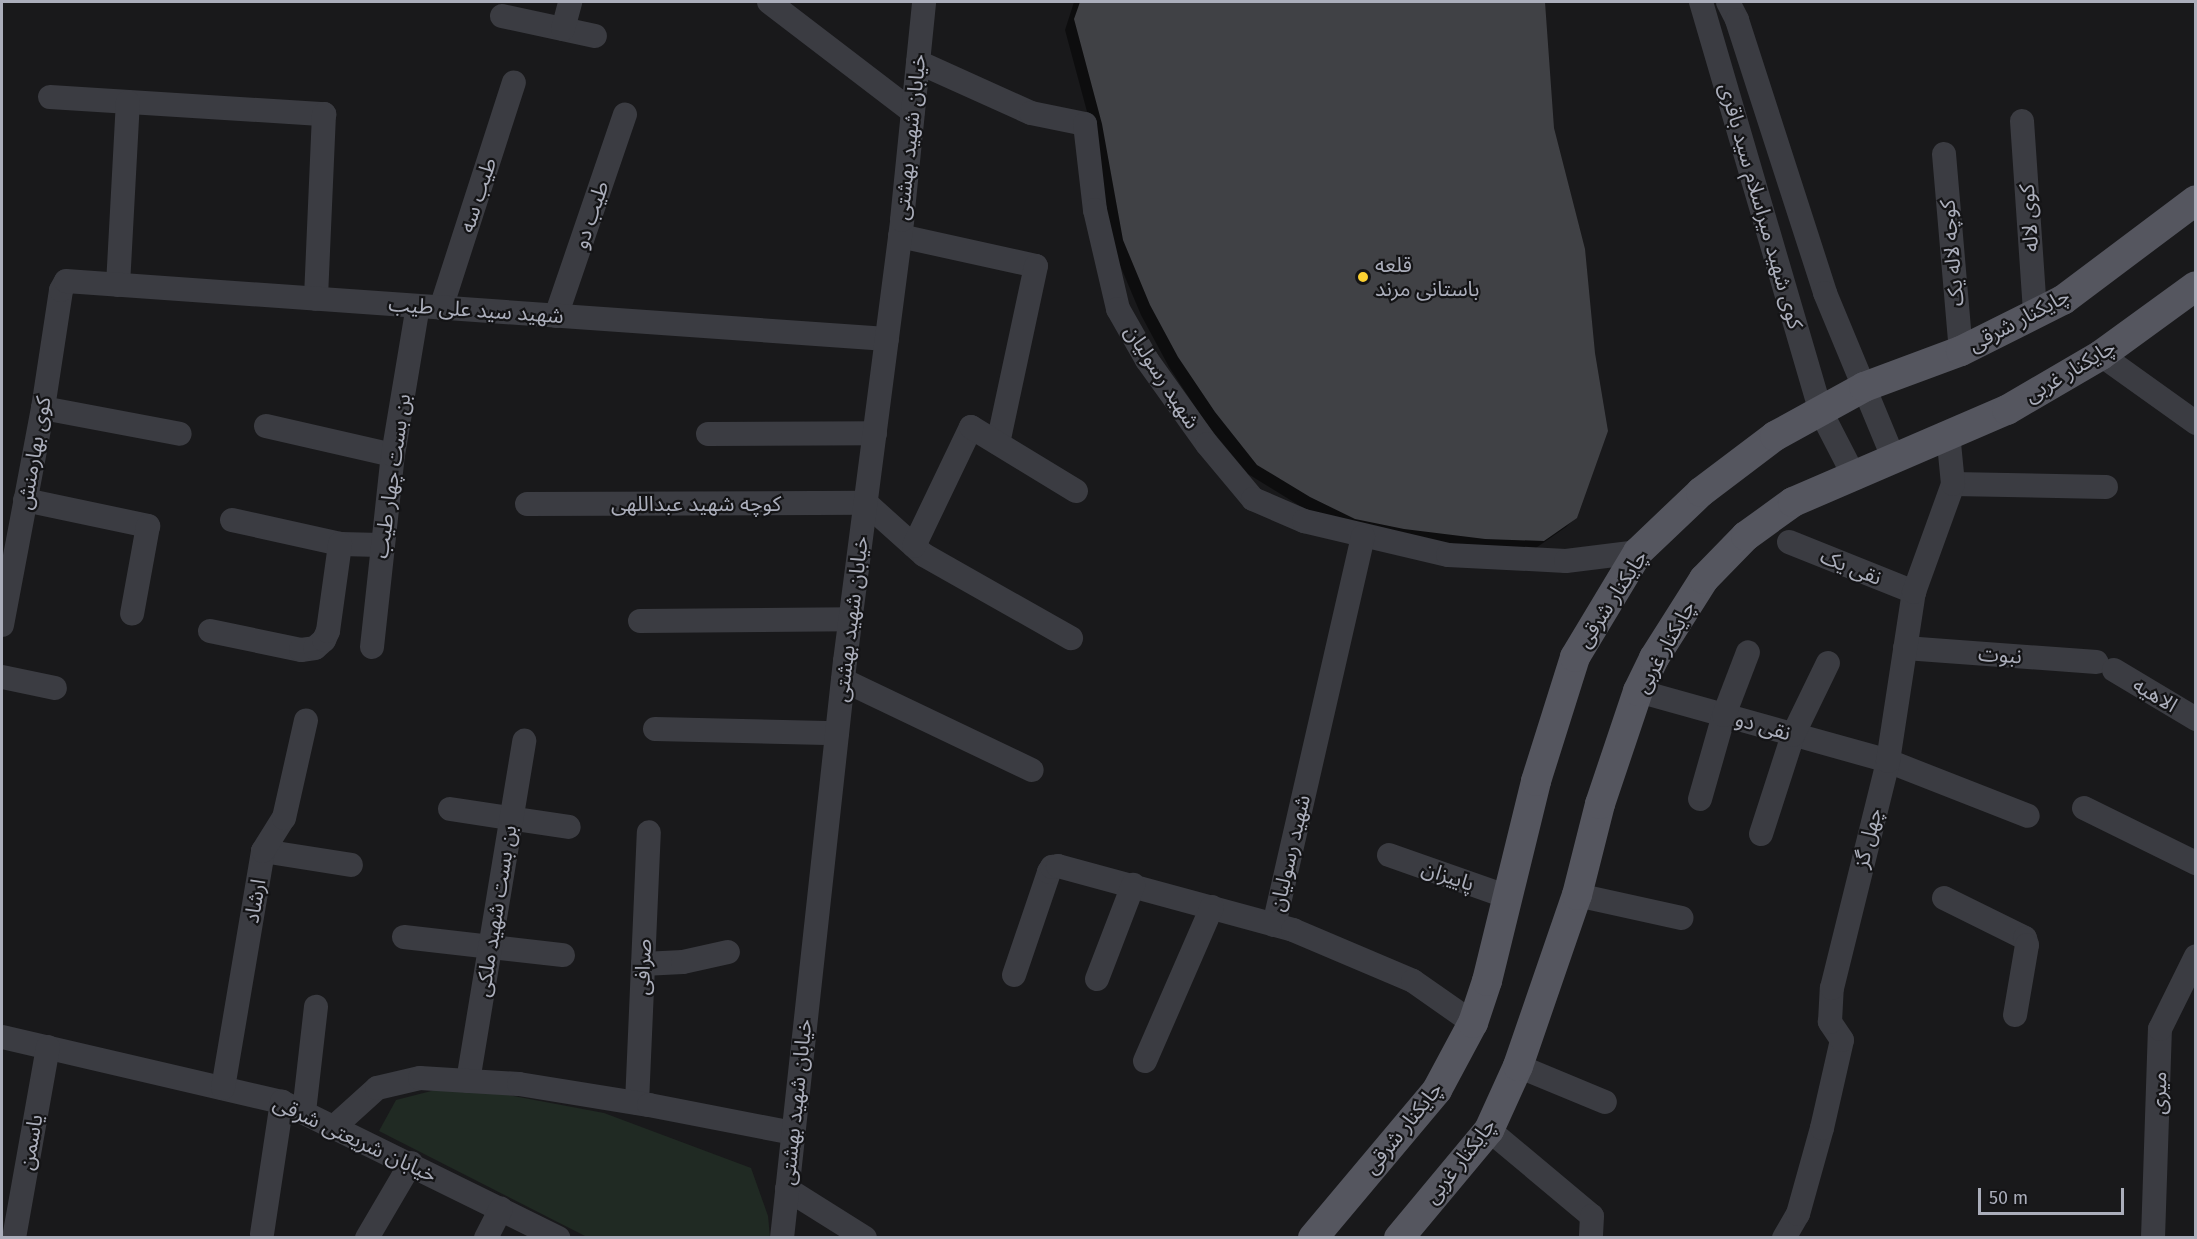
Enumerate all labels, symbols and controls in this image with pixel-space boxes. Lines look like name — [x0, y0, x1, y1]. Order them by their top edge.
street label: خیابان شهید بهشتی — [889, 53, 931, 221]
street label: کوی شهید میراسلام سید باقری — [1714, 80, 1808, 332]
street label: طیب سه — [454, 154, 502, 236]
street label: طیب دو — [568, 178, 614, 252]
street label: کوی لاله — [2014, 183, 2044, 253]
street label: کوچه لاله یک — [1935, 199, 1969, 307]
place label: قلعه باستانی مرند — [1375, 252, 1479, 302]
marker: قلعه باستانی مرند — [1356, 270, 1370, 284]
street label: چایکنار شرقی — [1964, 283, 2074, 357]
street label: شهید سید علی طیب — [388, 291, 564, 329]
street label: شهید رسولیان — [1119, 320, 1205, 434]
street label: چایکنار غربی — [2020, 334, 2120, 408]
street label: بن بست چهار طیب — [368, 392, 416, 560]
street label: کوی بهارمنش — [12, 395, 56, 511]
street label: کوچه شهید عبداللهی — [611, 491, 781, 517]
street label: خیابان شهید بهشتی — [828, 535, 874, 703]
street label: نقی یک — [1817, 543, 1885, 591]
street label: چایکنار شرقی — [1571, 546, 1653, 652]
street label: چایکنار غربی — [1629, 597, 1701, 697]
street label: نبوت — [1977, 641, 2023, 669]
street label: الاهیه — [2128, 672, 2182, 718]
street label: نقی دو — [1732, 706, 1794, 746]
street label: شهید رسولیان — [1264, 792, 1316, 914]
street label: چهل گز — [1848, 805, 1888, 871]
street label: بن بست شهید ملکی — [470, 823, 522, 999]
street label: پاییزان — [1419, 855, 1477, 897]
street label: ارشاد — [239, 877, 271, 925]
street label: صرافی — [629, 938, 657, 996]
street label: خیابان شهید بهشتی — [775, 1018, 817, 1186]
street label: میری — [2146, 1071, 2172, 1115]
street label: چایکنار شرقی — [1358, 1077, 1448, 1179]
street label: خیابان شریعتی شرقی — [269, 1090, 441, 1188]
street label: یاسمن — [14, 1112, 48, 1172]
street label: چایکنار غربی — [1419, 1113, 1501, 1209]
scale bar — [1981, 1176, 2126, 1214]
text: 50 m — [1989, 1187, 2028, 1209]

